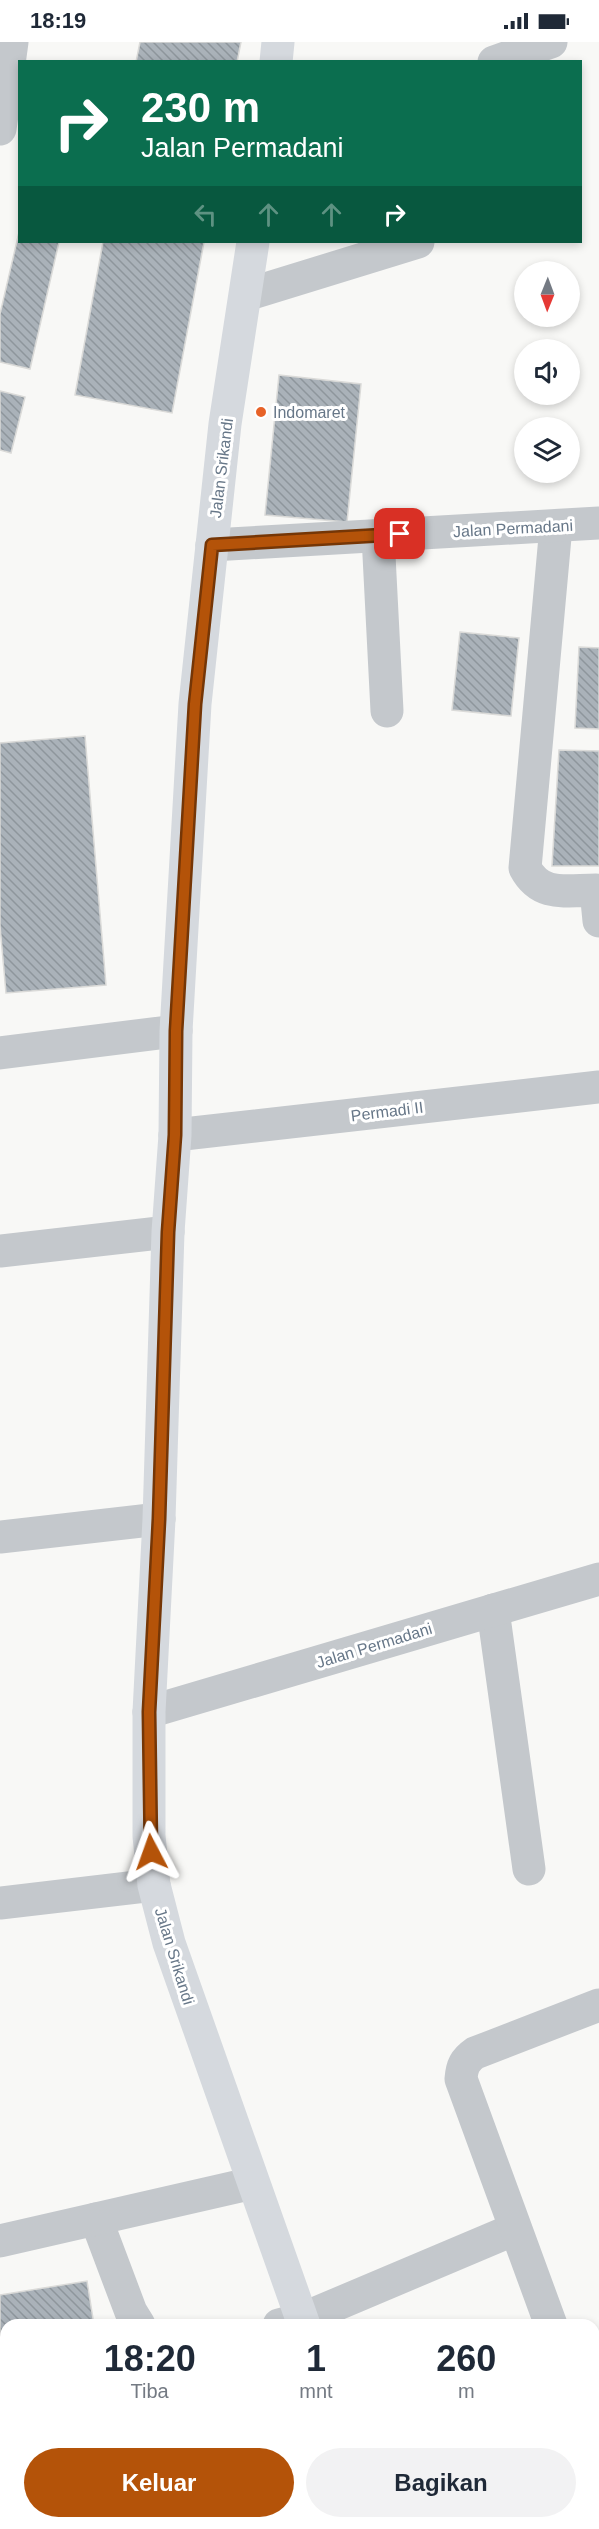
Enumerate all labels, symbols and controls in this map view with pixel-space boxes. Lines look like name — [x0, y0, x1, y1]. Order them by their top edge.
text: 18:19 — [30, 8, 86, 33]
icon: right — [42, 84, 120, 162]
text: 230 m — [141, 84, 260, 131]
text: Jalan Permadani — [141, 133, 344, 163]
icon: left — [189, 198, 222, 231]
icon: ahead — [252, 198, 285, 231]
icon: ahead — [315, 198, 348, 231]
icon: right — [378, 198, 411, 231]
north arrow — [514, 261, 580, 327]
map controls — [514, 261, 580, 483]
button: sound — [514, 339, 580, 405]
place label: Indomaret — [273, 404, 346, 421]
marker: Indomaret — [254, 405, 268, 419]
street label: Jalan Srikandi — [207, 417, 236, 519]
button: layers — [514, 417, 580, 483]
pin — [374, 508, 425, 559]
icon: arrive — [383, 517, 416, 550]
street label: Jalan Permadani — [453, 517, 573, 540]
street label: Permadi II — [350, 1099, 424, 1124]
street label: Jalan Permadani — [314, 1620, 434, 1671]
position arrow — [119, 1820, 183, 1884]
street label: Jalan Srikandi — [152, 1906, 197, 2007]
text: 18:20 — [104, 2338, 196, 2379]
text: 1 — [306, 2338, 326, 2379]
text: 260 — [436, 2338, 496, 2379]
text: Tiba — [131, 2380, 169, 2402]
text: mnt — [299, 2380, 333, 2402]
text: m — [458, 2380, 475, 2402]
button: Keluar — [24, 2448, 294, 2517]
button: Bagikan — [306, 2448, 576, 2517]

